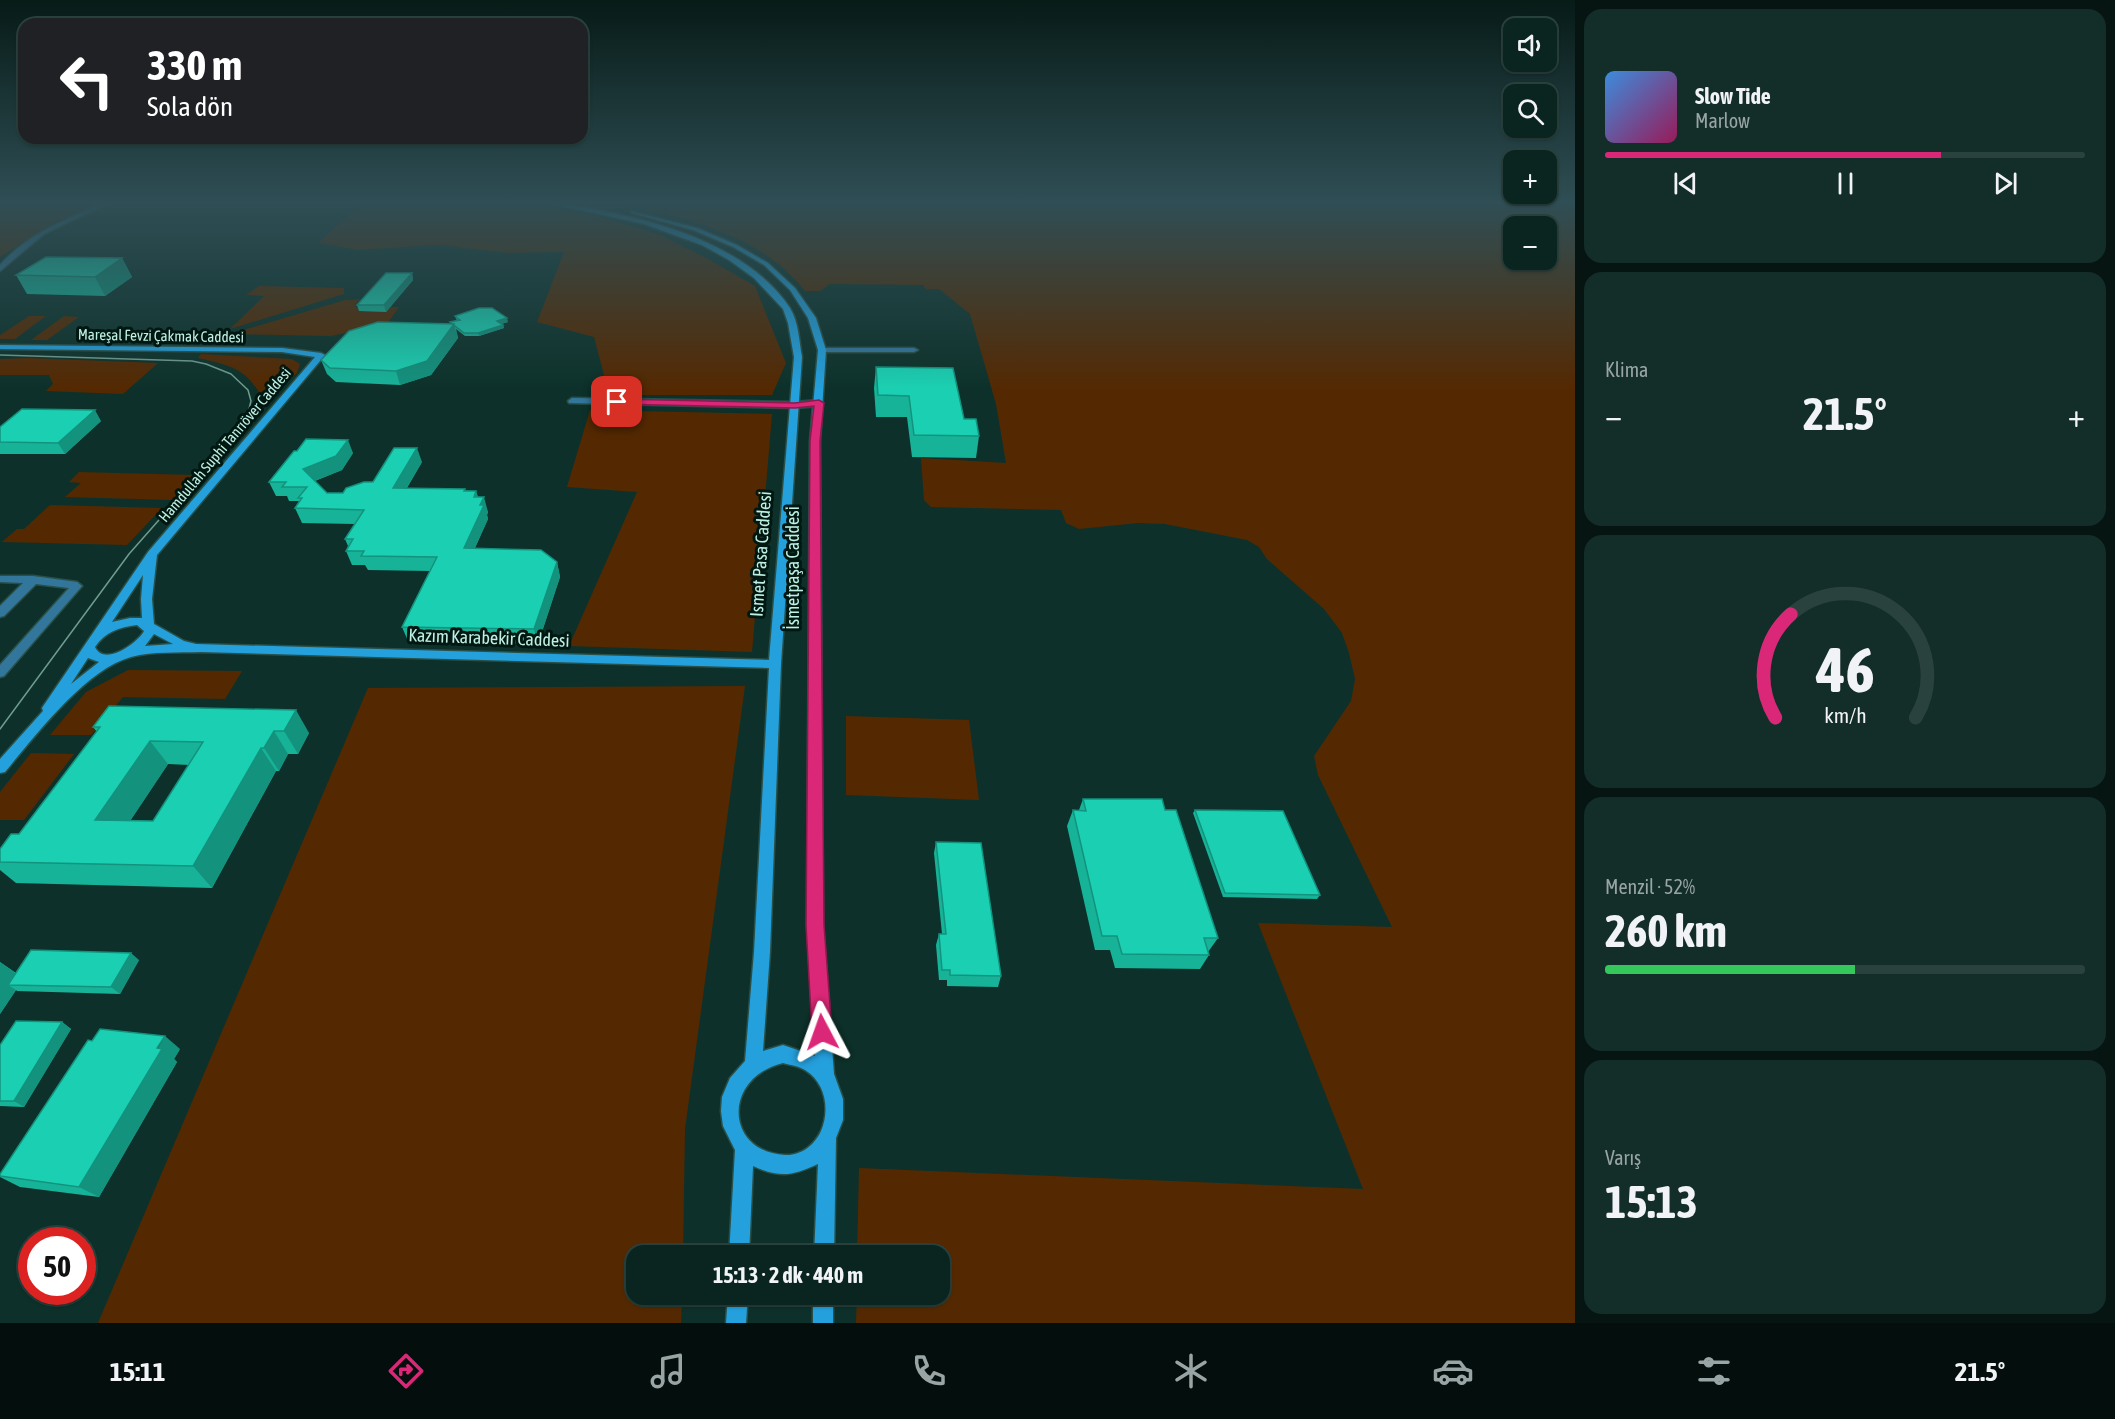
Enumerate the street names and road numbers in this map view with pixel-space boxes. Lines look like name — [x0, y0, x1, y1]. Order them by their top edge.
street label: Mareşal Fevzi Çakmak Caddesi — [78, 326, 244, 345]
street label: Hamdullah Suphi Tanrıöver Caddesi — [155, 364, 294, 525]
street label: Ismet Pasa Caddesi — [746, 490, 775, 618]
street label: İsmetpaşa Caddesi — [782, 506, 803, 630]
street label: Kazım Karabekir Caddesi — [408, 624, 570, 651]

